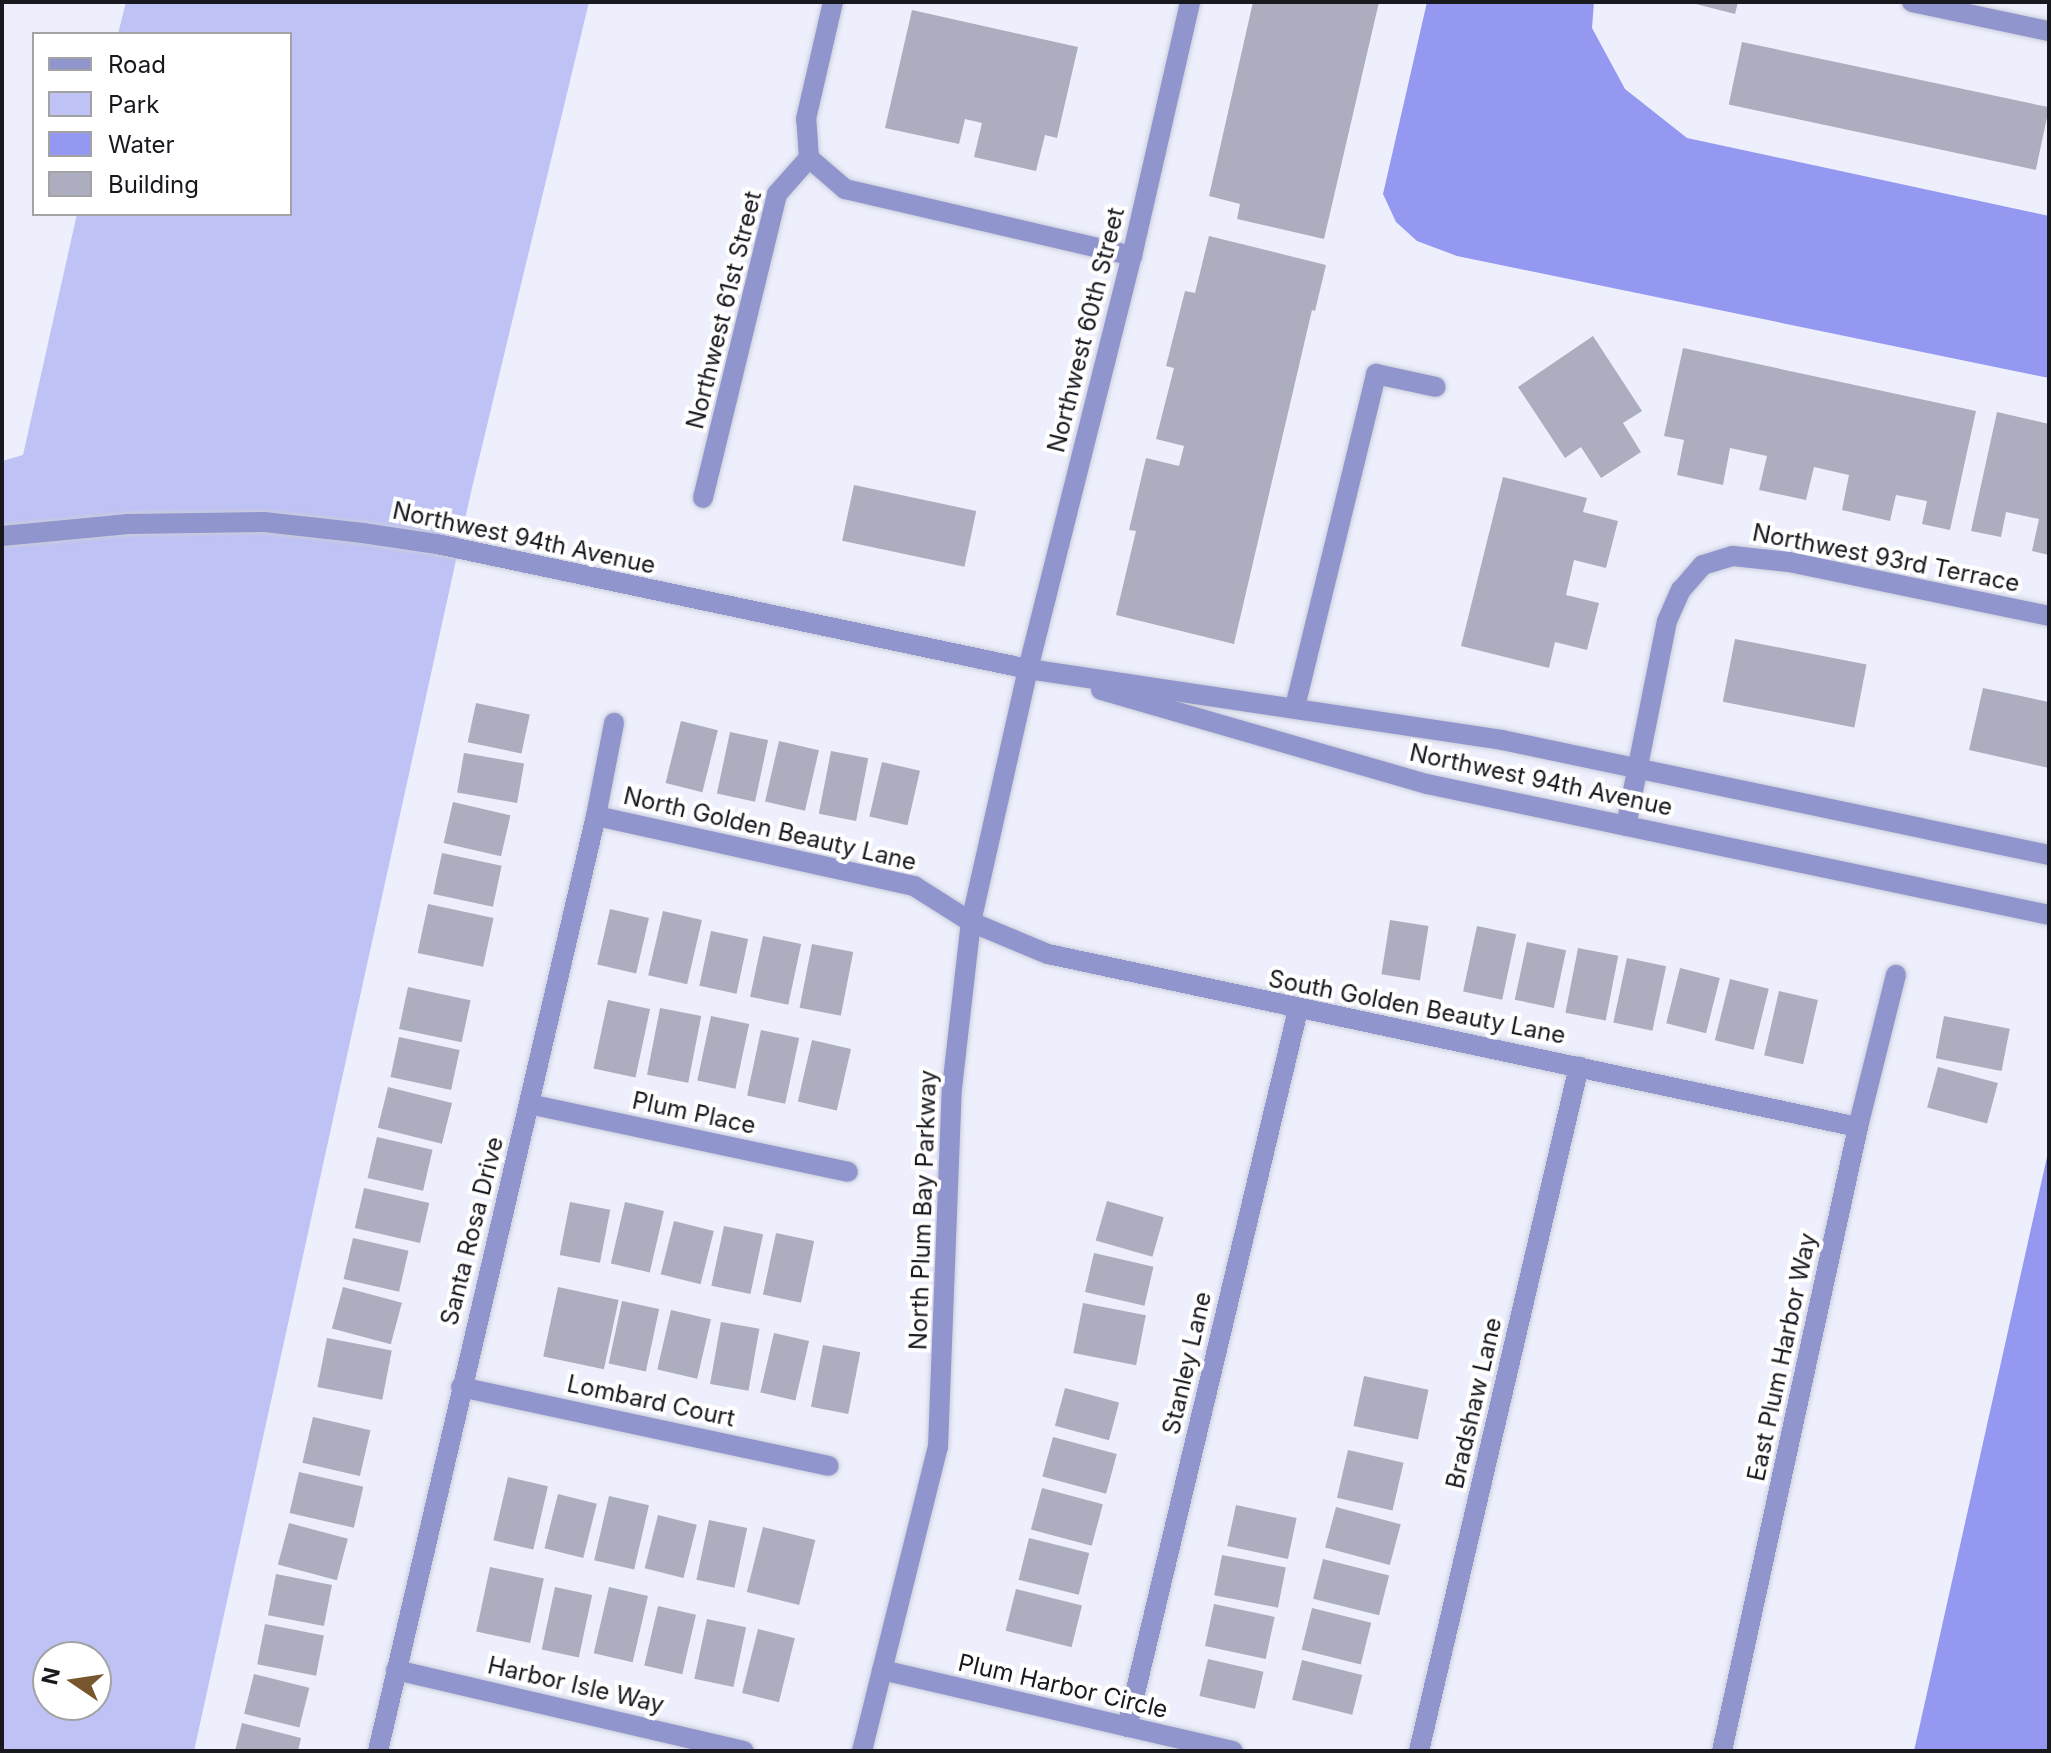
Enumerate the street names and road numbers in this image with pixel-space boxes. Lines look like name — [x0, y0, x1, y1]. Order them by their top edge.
street label: Northwest 61st Street — [681, 188, 767, 432]
street label: Northwest 60th Street — [1042, 205, 1130, 455]
street label: Northwest 94th Avenue — [390, 496, 658, 580]
street label: Northwest 93rd Terrace — [1750, 518, 2022, 598]
street label: Northwest 94th Avenue — [1407, 738, 1675, 822]
street label: North Golden Beauty Lane — [621, 781, 919, 877]
street label: South Golden Beauty Lane — [1266, 964, 1568, 1050]
street label: North Plum Bay Parkway — [904, 1069, 942, 1351]
street label: Plum Place — [630, 1086, 758, 1140]
street label: Santa Rosa Drive — [435, 1134, 509, 1328]
street label: East Plum Harbor Way — [1742, 1230, 1822, 1484]
street label: Stanley Lane — [1157, 1289, 1217, 1437]
street label: Bradshaw Lane — [1440, 1315, 1508, 1491]
street label: Lombard Court — [564, 1369, 738, 1433]
street label: Plum Harbor Circle — [955, 1648, 1171, 1724]
street label: Harbor Isle Way — [485, 1651, 667, 1719]

